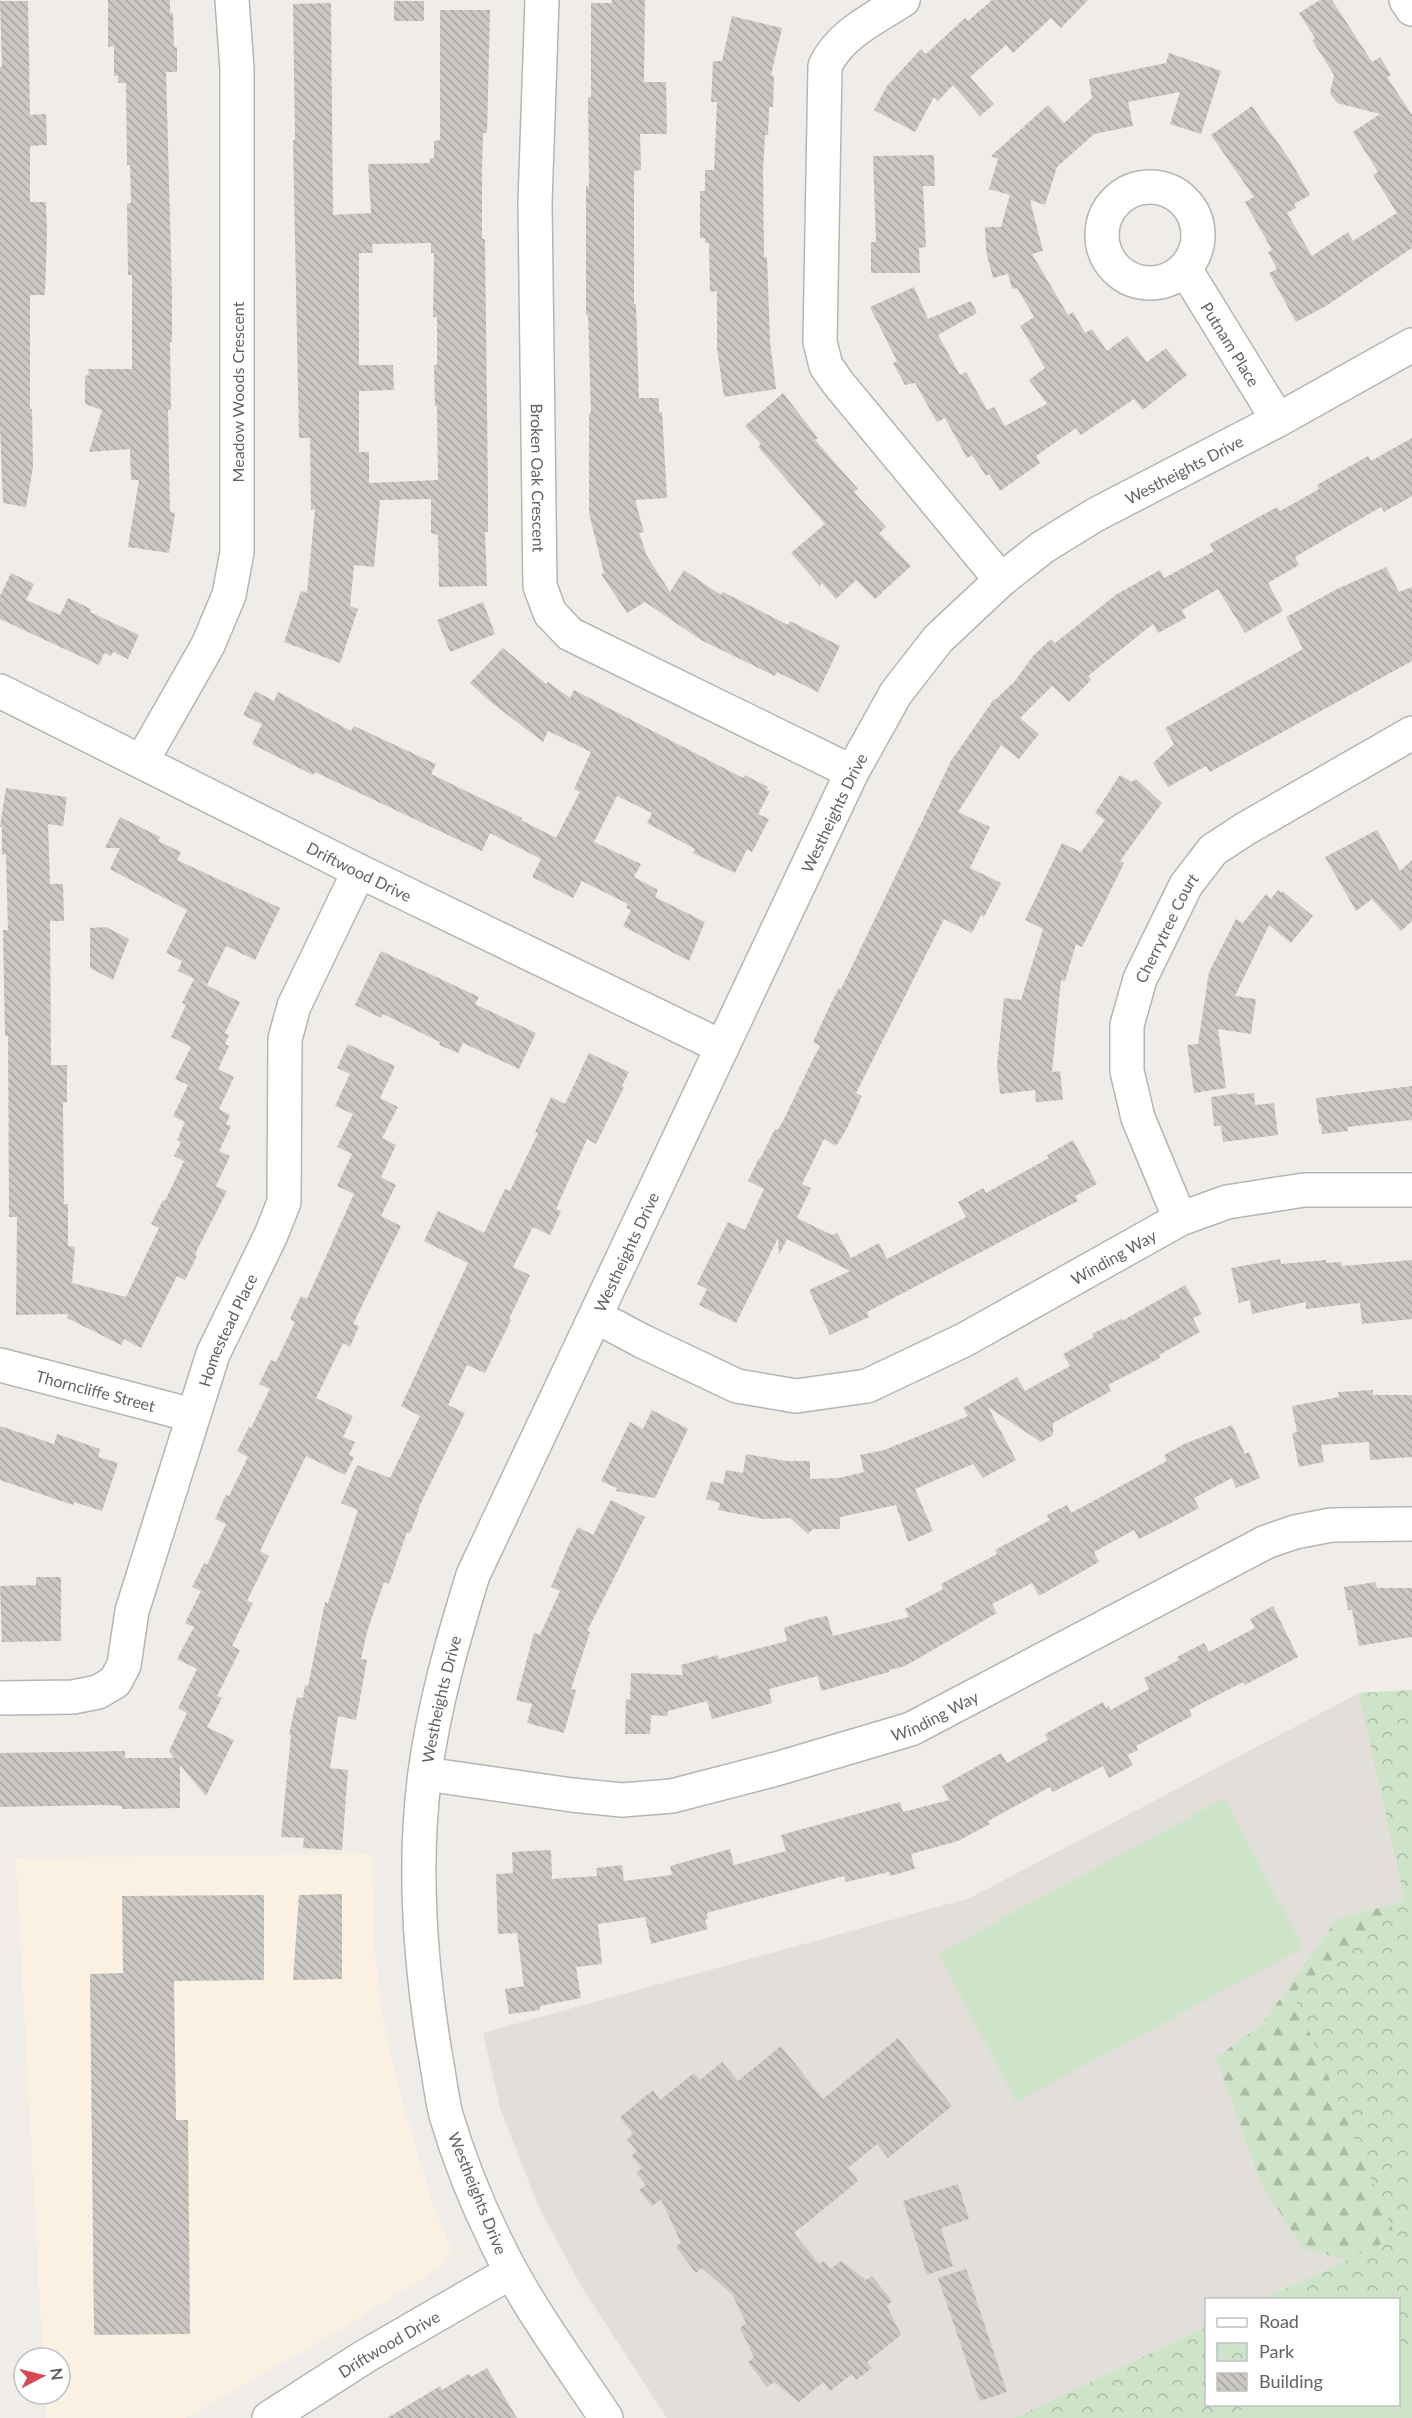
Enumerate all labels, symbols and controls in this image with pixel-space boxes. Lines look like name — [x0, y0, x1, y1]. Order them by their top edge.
street label: Putnam Place — [1198, 298, 1264, 390]
street label: Meadow Woods Crescent — [228, 301, 247, 482]
street label: Broken Oak Crescent — [528, 403, 549, 553]
street label: Westheights Drive — [1122, 431, 1246, 507]
street label: Westheights Drive — [797, 749, 870, 875]
street label: Driftwood Drive — [304, 837, 415, 905]
street label: Cherrytree Court — [1130, 869, 1202, 986]
street label: Westheights Drive — [589, 1189, 662, 1315]
street label: Winding Way — [1067, 1225, 1160, 1288]
street label: Homestead Place — [194, 1270, 260, 1389]
street label: Thorncliffe Street — [34, 1365, 158, 1415]
street label: Westheights Drive — [417, 1633, 464, 1764]
street label: Winding Way — [889, 1686, 982, 1744]
street label: Westheights Drive — [445, 2129, 511, 2257]
legend — [1205, 2298, 1400, 2406]
street label: Driftwood Drive — [334, 2306, 443, 2381]
text: Road — [1259, 2310, 1299, 2332]
text: Park — [1259, 2340, 1295, 2362]
north arrow — [12, 2346, 72, 2406]
text: N — [47, 2367, 68, 2381]
text: Building — [1259, 2370, 1323, 2392]

